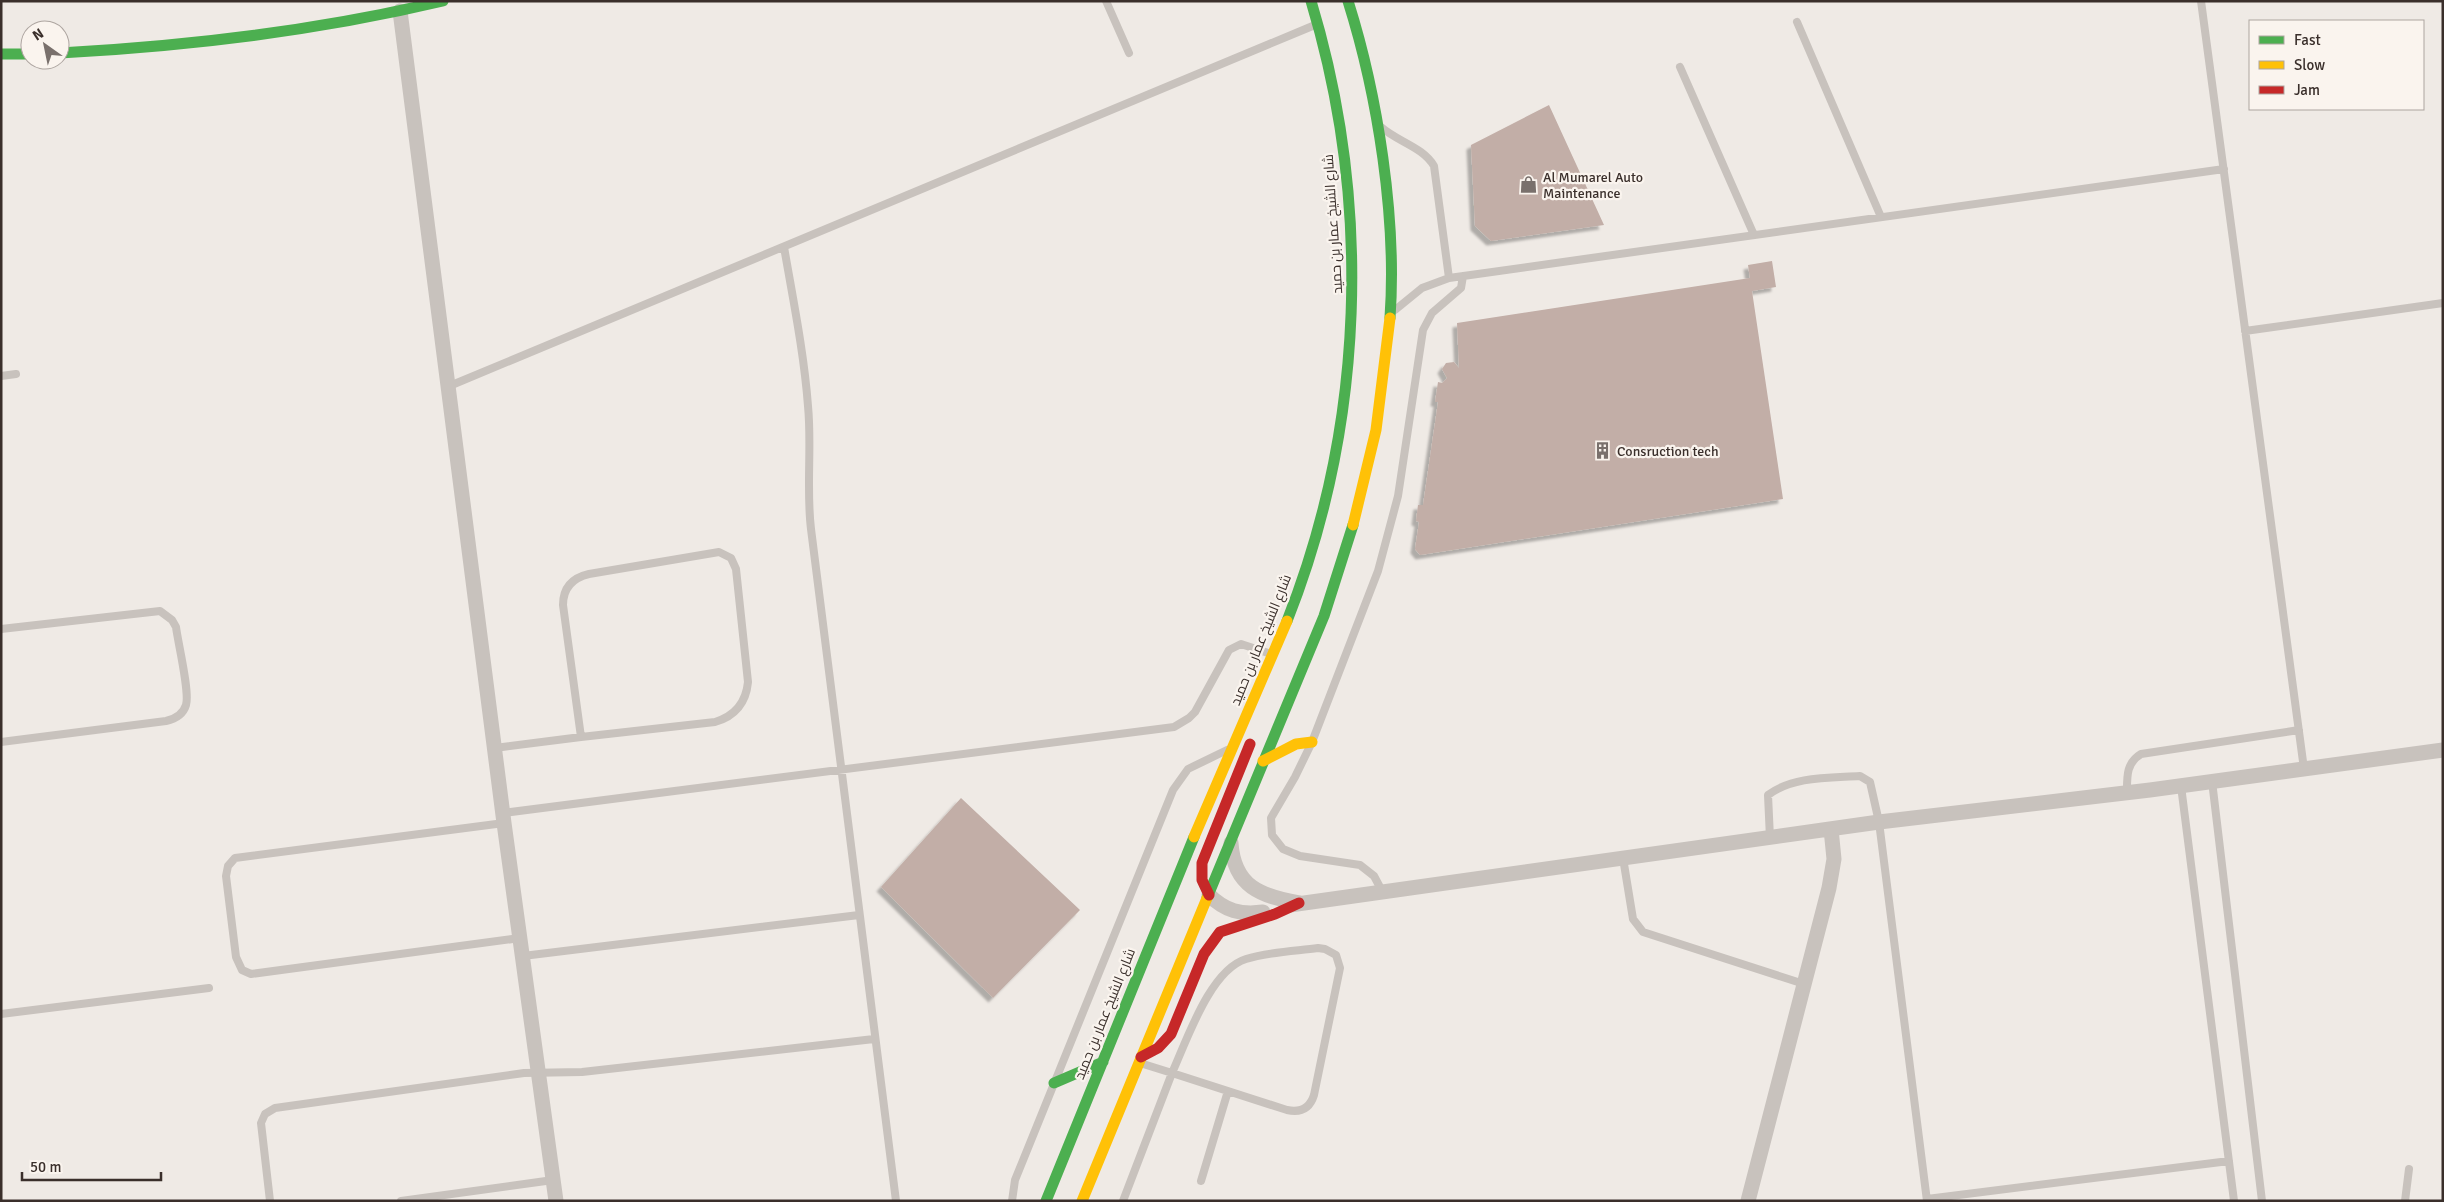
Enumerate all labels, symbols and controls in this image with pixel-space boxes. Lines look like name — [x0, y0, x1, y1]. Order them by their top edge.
north arrow — [20, 20, 70, 70]
legend — [2249, 20, 2424, 110]
text: N — [29, 25, 47, 44]
text: Fast — [2294, 31, 2321, 49]
text: Slow — [2294, 56, 2325, 74]
text: Jam — [2294, 81, 2320, 99]
street label: شارع الشيخ عمار بن حميد — [1320, 154, 1346, 294]
place label: Al Mumarel Auto Maintenance — [1543, 169, 1643, 202]
shop icon: Al Mumarel Auto Maintenance — [1519, 175, 1539, 195]
building icon: Consruction tech — [1593, 441, 1613, 461]
place label: Consruction tech — [1617, 443, 1719, 460]
street label: شارع الشيخ عمار بن حميد — [1227, 572, 1295, 708]
street label: شارع الشيخ عمار بن حميد — [1071, 946, 1139, 1082]
scale bar — [22, 1150, 161, 1182]
text: 50 m — [30, 1158, 61, 1176]

